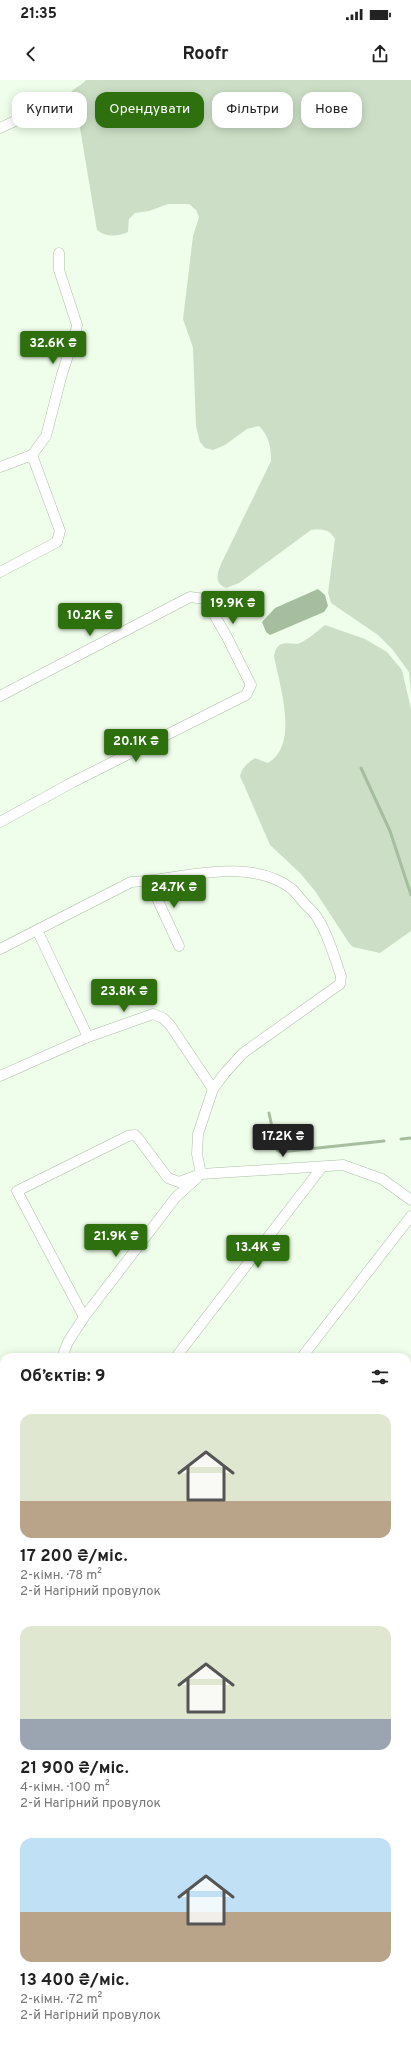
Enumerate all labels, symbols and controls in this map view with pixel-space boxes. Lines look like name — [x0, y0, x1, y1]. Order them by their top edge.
text: 21:35 — [20, 5, 57, 24]
icon: back — [20, 43, 42, 65]
text: Roofr — [182, 43, 229, 66]
icon: share — [369, 43, 391, 65]
chip: Купити — [12, 92, 87, 128]
chip: Орендувати — [95, 92, 204, 128]
chip: Фільтри — [212, 92, 293, 128]
chip: Нове — [301, 92, 362, 128]
pin: 32.6K ₴ — [16, 331, 90, 365]
text: 32.6K ₴ — [29, 336, 77, 352]
pin: 19.9K ₴ — [196, 591, 270, 625]
text: 19.9K ₴ — [210, 596, 256, 612]
pin: 10.2K ₴ — [53, 603, 127, 637]
text: 10.2K ₴ — [67, 608, 113, 624]
pin: 20.1K ₴ — [99, 729, 173, 763]
text: 20.1K ₴ — [113, 734, 159, 750]
pin: 24.7K ₴ — [137, 875, 211, 909]
text: 24.7K ₴ — [151, 880, 197, 896]
pin: 23.8K ₴ — [87, 979, 161, 1013]
text: 23.8K ₴ — [100, 984, 148, 1000]
pin: 17.2K ₴ — [246, 1124, 320, 1158]
text: 17.2K ₴ — [262, 1129, 304, 1145]
pin: 21.9K ₴ — [79, 1224, 153, 1258]
text: 21.9K ₴ — [93, 1229, 139, 1245]
pin: 13.4K ₴ — [221, 1235, 295, 1269]
text: 13.4K ₴ — [235, 1240, 281, 1256]
text: Об’єктів: 9 — [20, 1366, 105, 1388]
icon: filters — [369, 1366, 391, 1388]
icon: home — [170, 1440, 242, 1512]
text: 17 200 ₴/міс. — [20, 1546, 128, 1568]
text: 2-кімн. · 78 m² — [20, 1568, 102, 1584]
text: 2-й Нагірний провулок — [20, 1584, 161, 1600]
icon: home — [170, 1652, 242, 1724]
text: 21 900 ₴/міс. — [20, 1758, 129, 1780]
text: 4-кімн. · 100 m² — [20, 1780, 110, 1796]
text: 2-й Нагірний провулок — [20, 1796, 161, 1812]
icon: home — [170, 1864, 242, 1936]
text: 13 400 ₴/міс. — [20, 1970, 129, 1992]
text: 2-кімн. · 72 m² — [20, 1992, 102, 2008]
text: 2-й Нагірний провулок — [20, 2008, 161, 2024]

